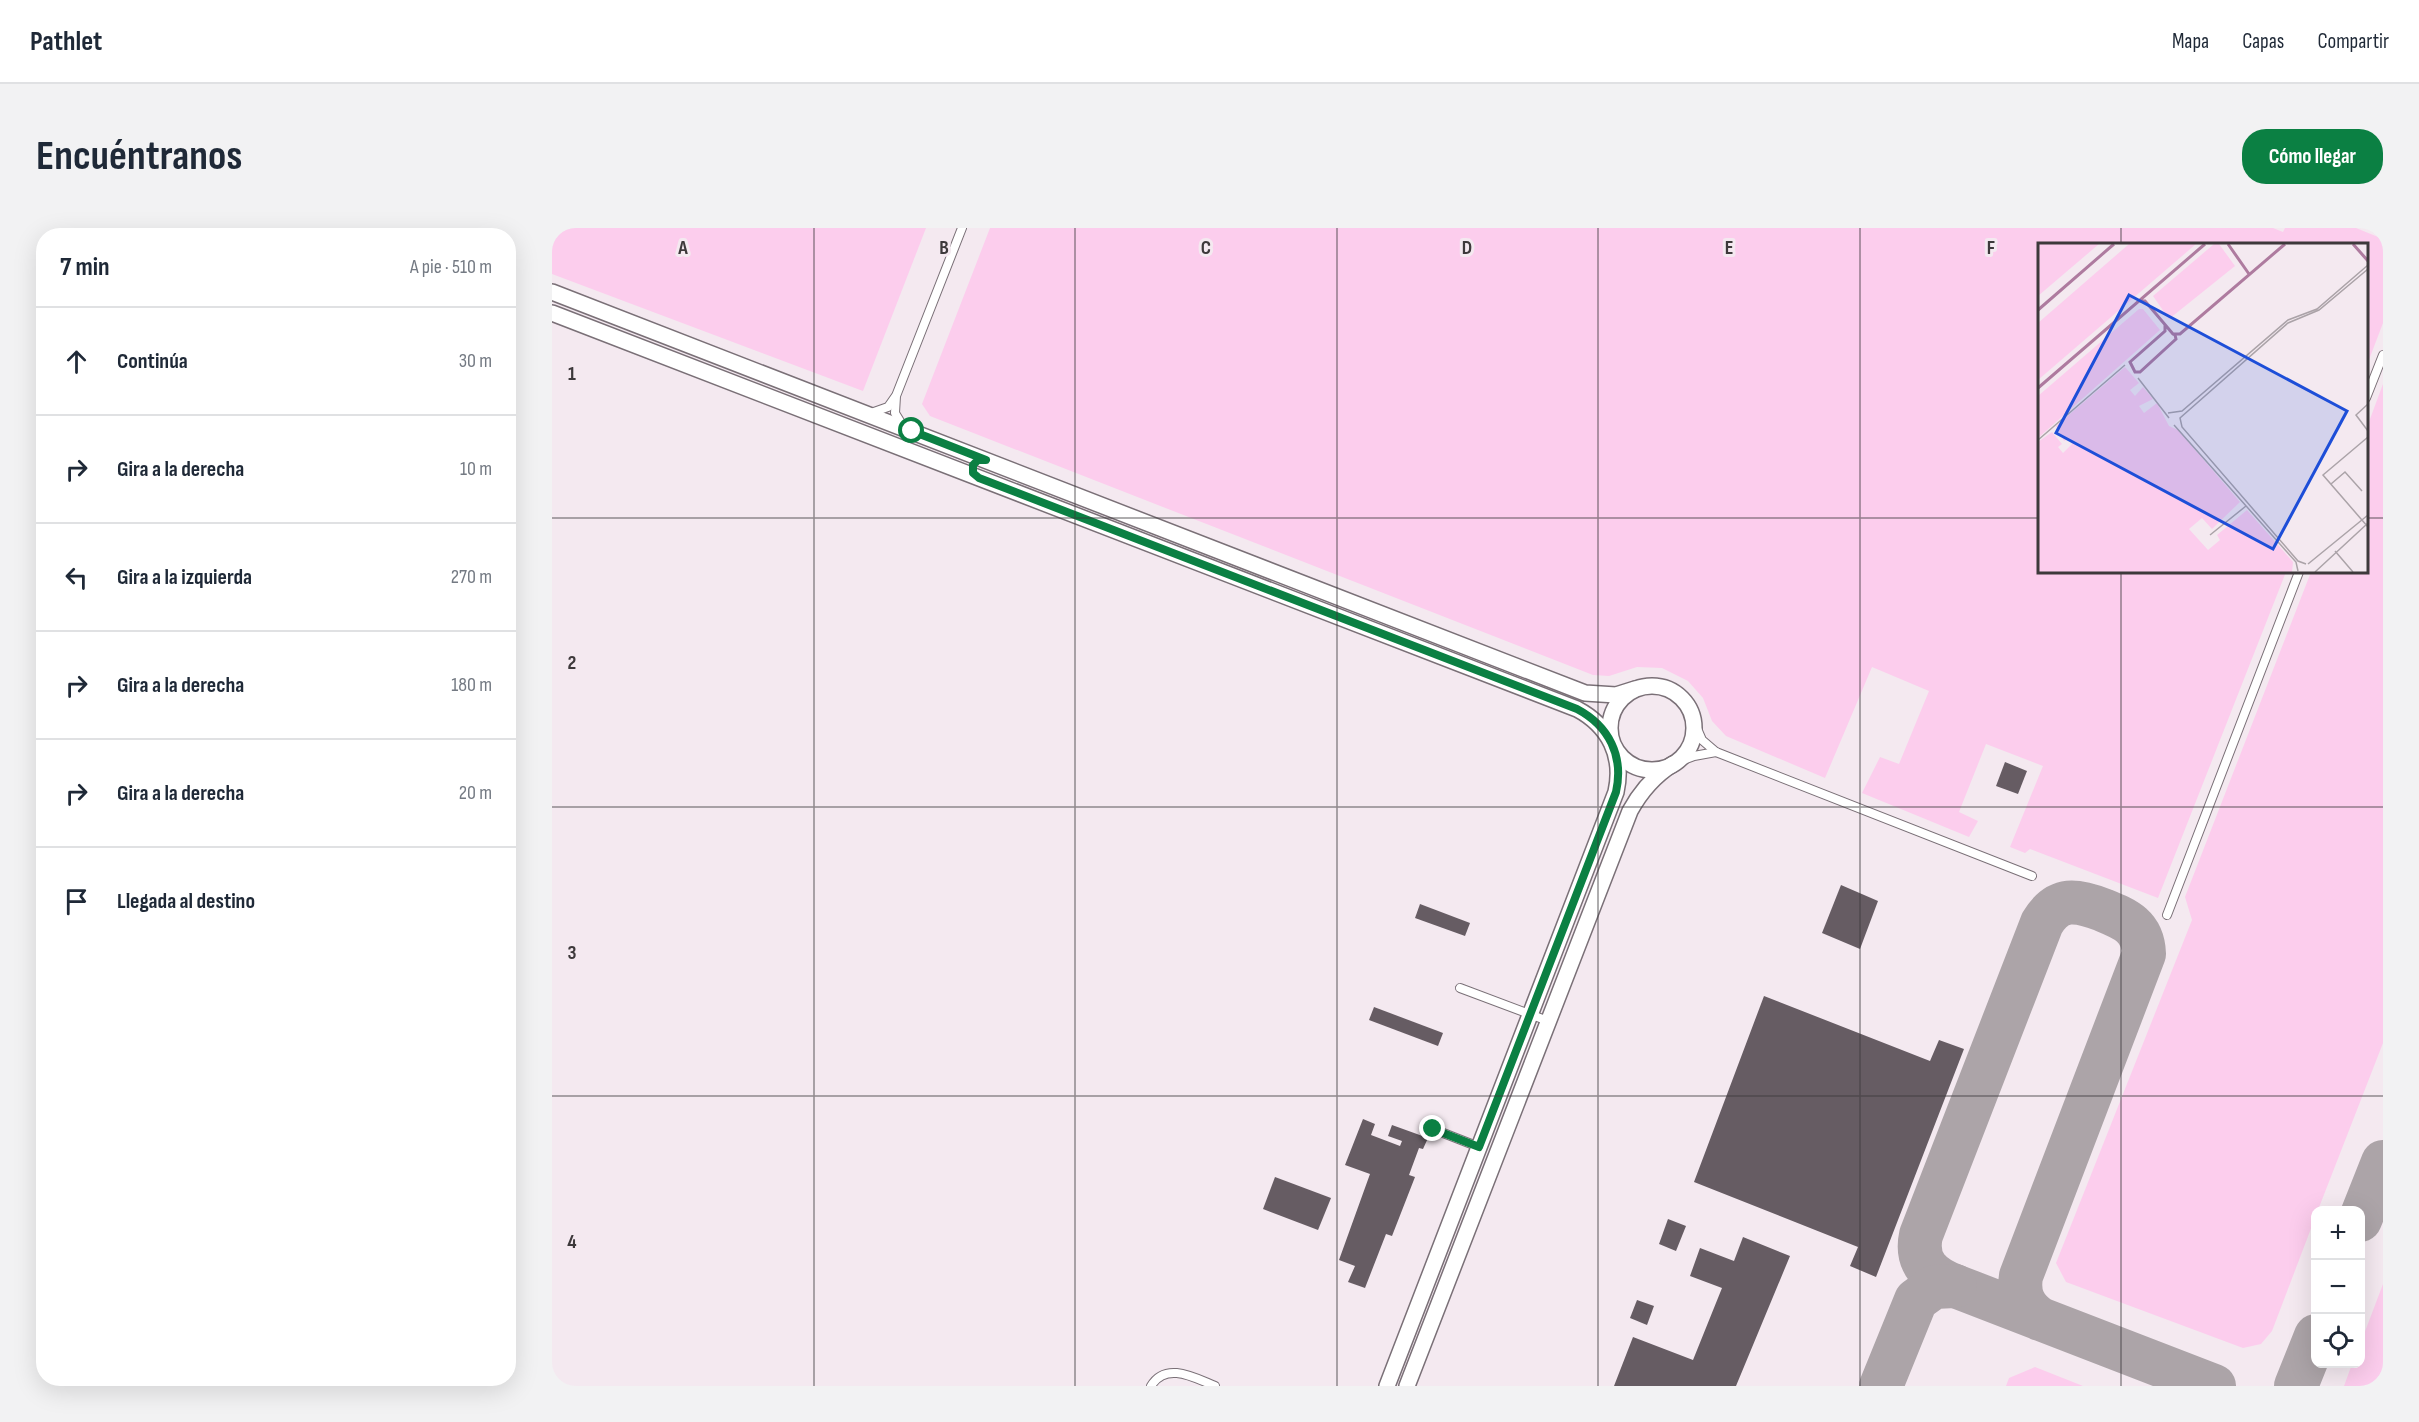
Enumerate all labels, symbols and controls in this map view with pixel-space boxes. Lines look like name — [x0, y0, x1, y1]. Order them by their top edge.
text: Pathlet — [30, 25, 102, 58]
text: Mapa — [2172, 29, 2209, 54]
text: Capas — [2242, 29, 2284, 54]
text: Compartir — [2317, 29, 2389, 54]
button: Cómo llegar — [2242, 129, 2383, 184]
text: Encuéntranos — [36, 131, 242, 182]
text: A — [677, 236, 688, 260]
text: B — [939, 236, 949, 260]
text: C — [1201, 236, 1211, 260]
text: D — [1462, 236, 1472, 260]
text: E — [1725, 236, 1733, 260]
text: F — [1987, 236, 1995, 260]
inset map — [2038, 243, 2368, 573]
text: 7 min — [60, 252, 109, 283]
text: A pie · 510 m — [410, 255, 492, 279]
icon: ahead — [60, 345, 93, 378]
text: Continúa — [117, 348, 188, 375]
text: 30 m — [459, 349, 492, 373]
text: 1 — [568, 362, 576, 386]
route start — [898, 417, 924, 443]
icon: right — [60, 453, 93, 486]
text: Gira a la derecha — [117, 456, 244, 483]
text: 10 m — [460, 457, 492, 481]
icon: left — [60, 561, 93, 594]
text: Gira a la izquierda — [117, 564, 252, 591]
text: 270 m — [451, 565, 492, 589]
text: 2 — [568, 651, 576, 675]
icon: right — [60, 669, 93, 702]
text: Gira a la derecha — [117, 672, 244, 699]
text: 180 m — [451, 673, 492, 697]
icon: right — [60, 777, 93, 810]
text: Gira a la derecha — [117, 780, 244, 807]
text: 20 m — [459, 781, 492, 805]
icon: arrive — [60, 885, 93, 918]
text: Llegada al destino — [117, 888, 255, 915]
text: 3 — [568, 941, 577, 965]
route end — [1419, 1115, 1445, 1141]
map controls — [2311, 1206, 2365, 1368]
button: + — [2311, 1206, 2365, 1260]
text: 4 — [567, 1230, 577, 1254]
button: − — [2311, 1260, 2365, 1314]
button: locate — [2311, 1314, 2365, 1368]

